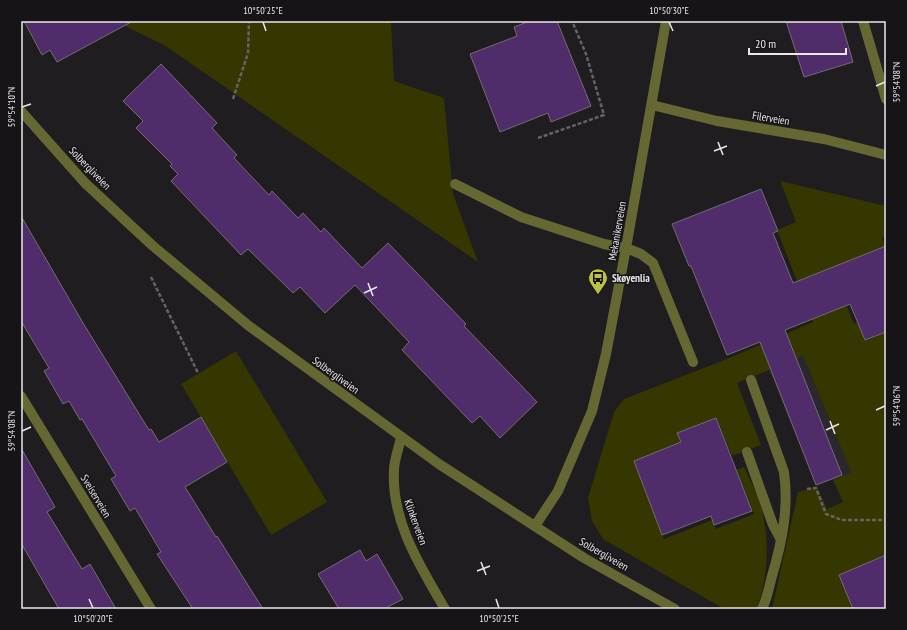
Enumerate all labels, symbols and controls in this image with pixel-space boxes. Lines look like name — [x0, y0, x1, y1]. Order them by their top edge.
text: 10°50'25"E — [243, 4, 283, 17]
text: 10°50'30"E — [649, 4, 689, 17]
scale bar — [749, 30, 846, 56]
text: 20 m — [755, 36, 776, 51]
text: 59°54'08"N — [890, 62, 903, 102]
text: 59°54'10"N — [5, 87, 18, 127]
street label: Filerveien — [751, 108, 791, 128]
street label: Solbergliveien — [66, 143, 114, 193]
street label: Mekanikerveien — [605, 200, 629, 262]
bus stop icon: Skøyenlia — [587, 267, 609, 295]
place label: Skøyenlia — [612, 271, 650, 285]
street label: Solbergliveien — [310, 353, 362, 397]
text: 59°54'06"N — [890, 386, 903, 426]
text: 59°54'08"N — [5, 411, 18, 451]
street label: Sveiserveien — [78, 472, 114, 520]
street label: Klinkerveien — [401, 497, 431, 547]
street label: Solbergliveien — [577, 534, 631, 574]
text: 10°50'20"E — [73, 612, 113, 625]
text: 10°50'25"E — [479, 612, 519, 625]

